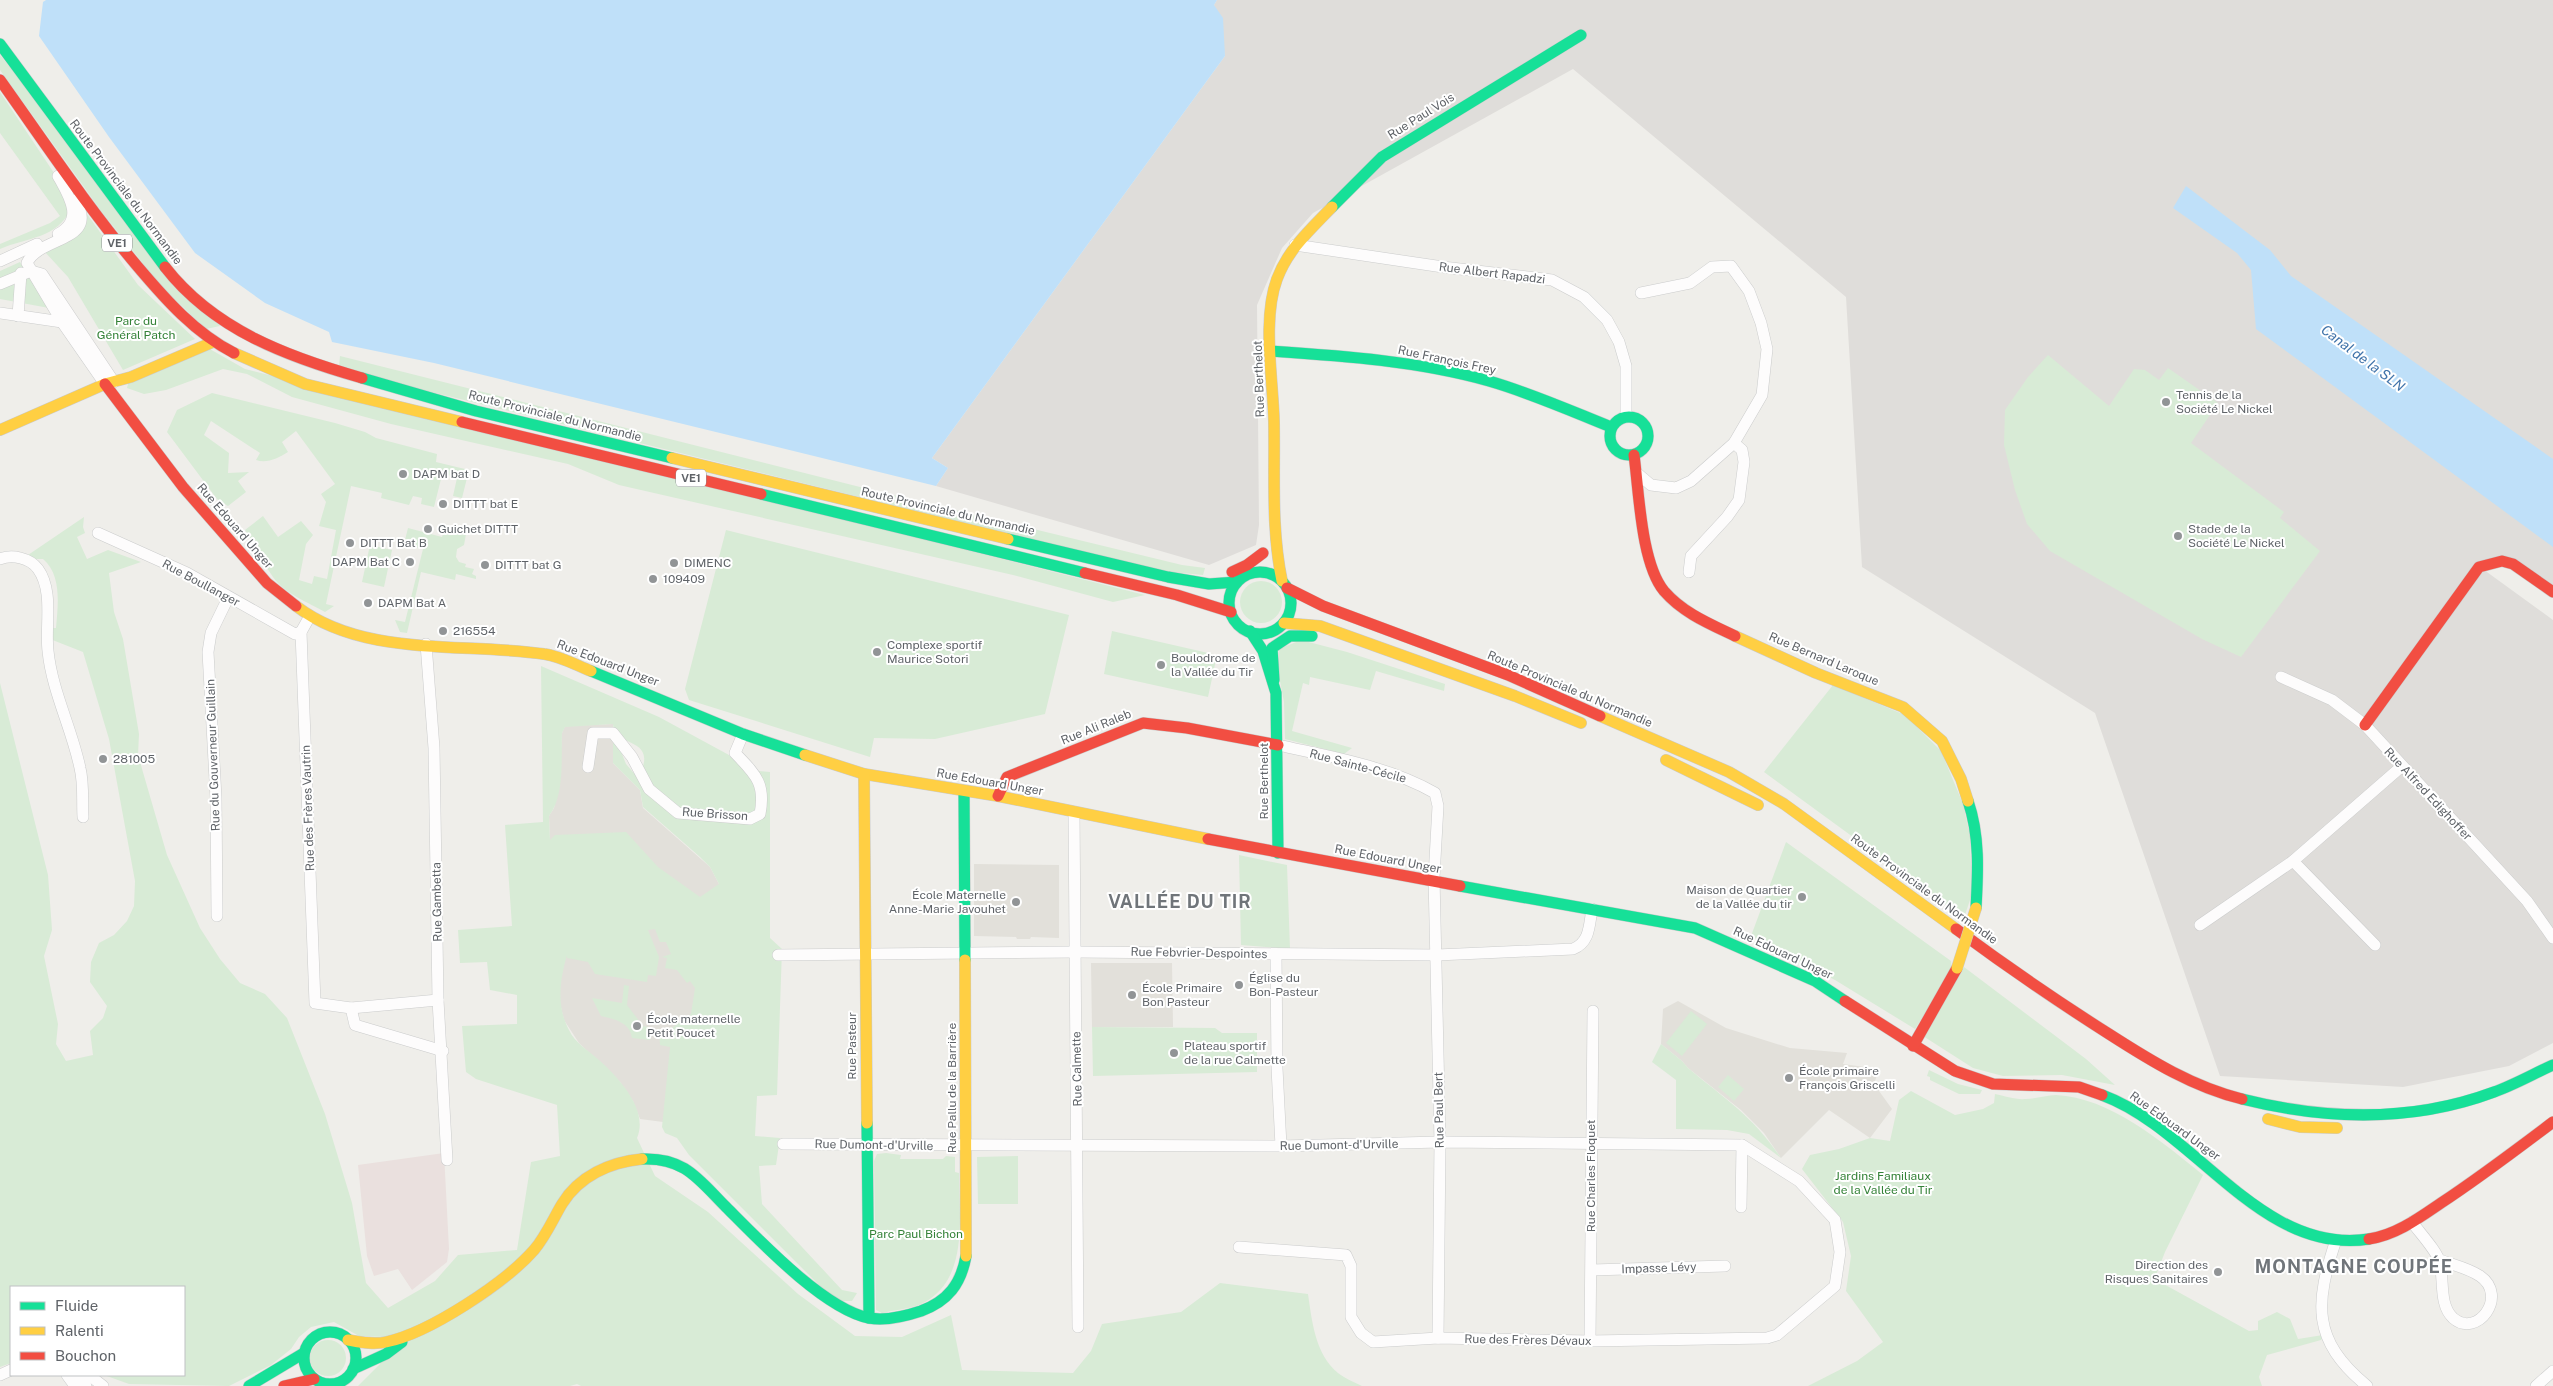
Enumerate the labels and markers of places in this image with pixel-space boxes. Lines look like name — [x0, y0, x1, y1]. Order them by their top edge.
place label: Tennis de la Société Le Nickel — [2176, 388, 2273, 416]
marker: Tennis de la Société Le Nickel — [2160, 396, 2172, 408]
place label: DAPM bat D — [413, 467, 480, 481]
marker: DAPM bat D — [397, 468, 409, 480]
place label: DITTT bat E — [453, 497, 518, 511]
marker: DITTT bat E — [437, 498, 449, 510]
place label: Guichet DITTT — [438, 522, 518, 536]
place label: Stade de la Société Le Nickel — [2188, 522, 2285, 550]
marker: Guichet DITTT — [422, 523, 434, 535]
marker: Stade de la Société Le Nickel — [2172, 530, 2184, 542]
place label: DITTT Bat B — [360, 536, 427, 550]
marker: DITTT Bat B — [344, 537, 356, 549]
place label: DAPM Bat C — [332, 555, 400, 569]
marker: DAPM Bat C — [404, 556, 416, 568]
place label: DIMENC — [684, 556, 731, 570]
marker: DIMENC — [668, 557, 680, 569]
place label: DITTT bat G — [495, 558, 561, 572]
marker: DITTT bat G — [479, 559, 491, 571]
place label: 109409 — [663, 572, 705, 586]
marker: 109409 — [647, 573, 659, 585]
place label: DAPM Bat A — [378, 596, 447, 610]
marker: DAPM Bat A — [362, 597, 374, 609]
place label: 216554 — [453, 624, 496, 638]
marker: 216554 — [437, 625, 449, 637]
place label: Complexe sportif Maurice Sotori — [887, 638, 983, 666]
marker: Complexe sportif Maurice Sotori — [871, 646, 883, 658]
place label: Boulodrome de la Vallée du Tir — [1171, 651, 1256, 679]
marker: Boulodrome de la Vallée du Tir — [1155, 659, 1167, 671]
place label: 281005 — [113, 752, 155, 766]
marker: 281005 — [97, 753, 109, 765]
place label: Maison de Quartier de la Vallée du tir — [1686, 883, 1792, 911]
place label: École Maternelle Anne-Marie Javouhet — [889, 888, 1006, 916]
marker: Maison de Quartier de la Vallée du tir — [1796, 891, 1808, 903]
marker: École Maternelle Anne-Marie Javouhet — [1010, 896, 1022, 908]
place label: Église du Bon-Pasteur — [1249, 971, 1319, 999]
marker: Église du Bon-Pasteur — [1233, 979, 1245, 991]
place label: École Primaire Bon Pasteur — [1142, 981, 1223, 1009]
marker: École Primaire Bon Pasteur — [1126, 989, 1138, 1001]
place label: École maternelle Petit Poucet — [647, 1012, 741, 1040]
marker: École maternelle Petit Poucet — [631, 1020, 643, 1032]
place label: Plateau sportif de la rue Calmette — [1184, 1039, 1286, 1067]
marker: Plateau sportif de la rue Calmette — [1168, 1047, 1180, 1059]
place label: École primaire François Griscelli — [1799, 1064, 1895, 1092]
marker: École primaire François Griscelli — [1783, 1072, 1795, 1084]
place label: Direction des Risques Sanitaires — [2105, 1258, 2208, 1286]
marker: Direction des Risques Sanitaires — [2212, 1266, 2224, 1278]

